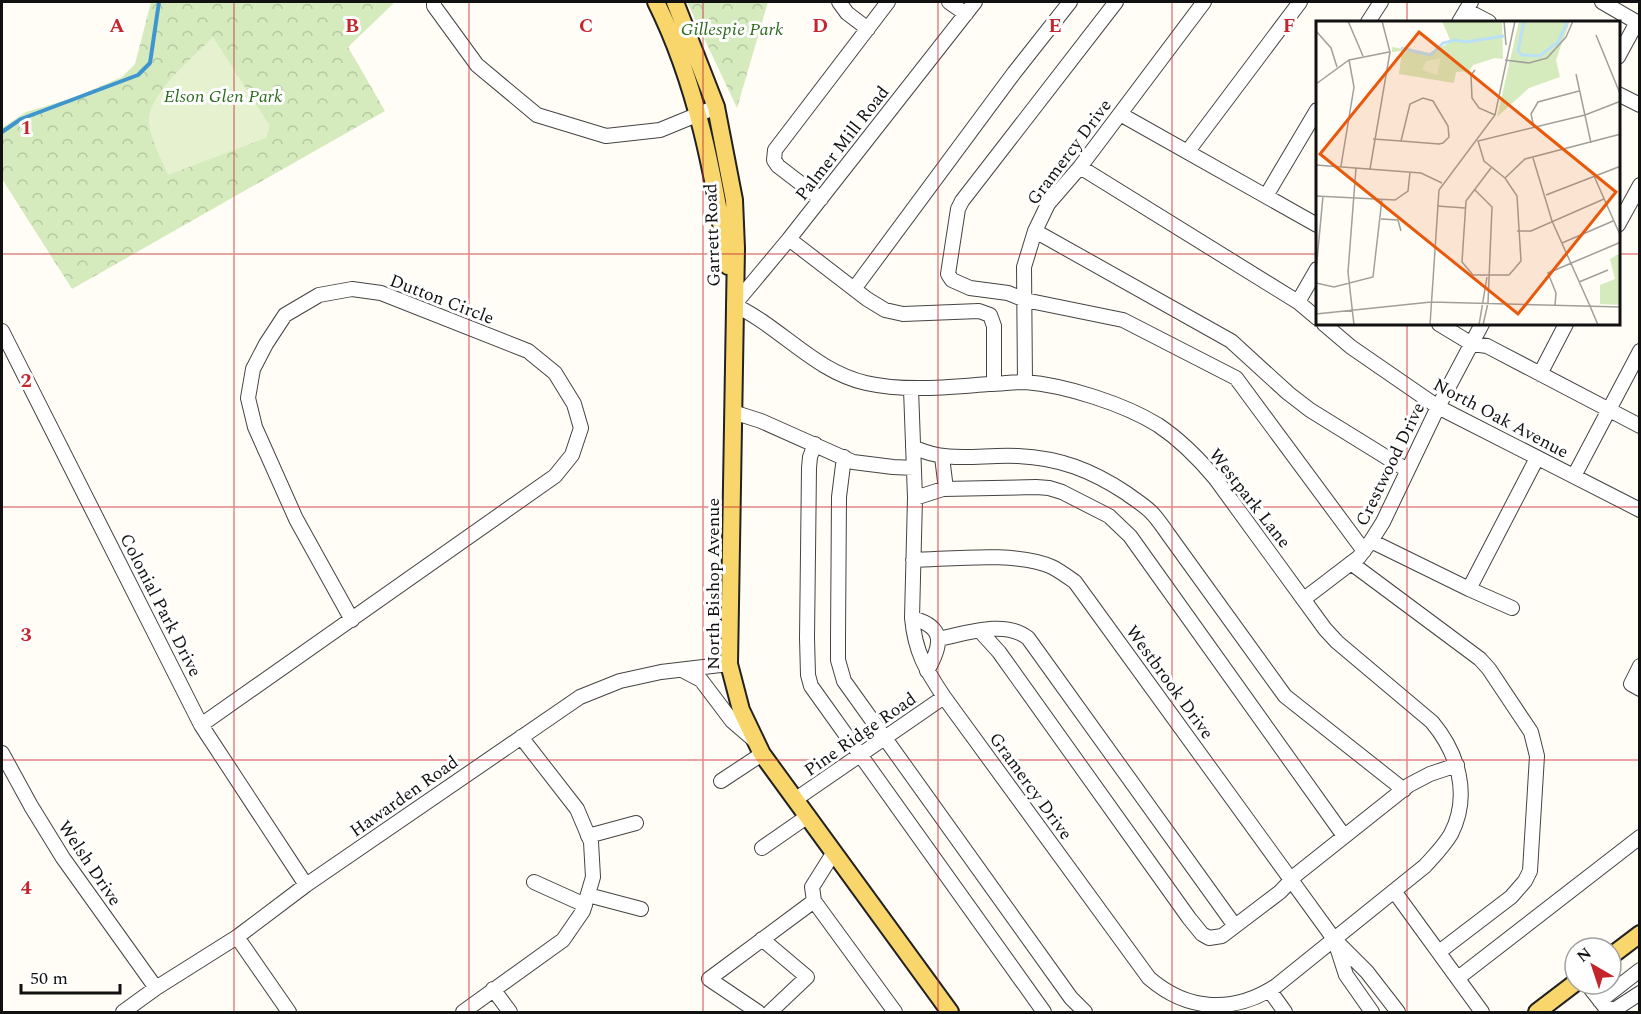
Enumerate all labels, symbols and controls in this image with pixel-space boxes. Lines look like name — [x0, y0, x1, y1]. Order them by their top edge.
text: A — [109, 11, 125, 41]
text: B — [345, 11, 359, 41]
text: C — [579, 11, 593, 41]
text: D — [812, 11, 828, 41]
text: E — [1048, 11, 1062, 41]
text: F — [1283, 11, 1295, 41]
park label: Gillespie Park — [681, 16, 784, 43]
inset map — [1316, 21, 1620, 326]
street label: Palmer Mill Road — [789, 80, 896, 207]
park label: Elson Glen Park — [164, 83, 283, 110]
street label: Gramercy Drive — [1020, 93, 1118, 211]
text: 1 — [20, 113, 32, 143]
street label: Garrett Road — [697, 183, 728, 287]
street label: Dutton Circle — [386, 267, 498, 332]
text: 2 — [20, 366, 32, 396]
street label: North Oak Avenue — [1428, 371, 1573, 466]
street label: Crestwood Drive — [1349, 398, 1432, 531]
street label: Westpark Lane — [1202, 443, 1297, 554]
street label: North Bishop Avenue — [700, 498, 727, 670]
street label: Colonial Park Drive — [113, 529, 208, 682]
text: 3 — [20, 620, 32, 650]
street label: Westbrook Drive — [1119, 620, 1220, 745]
street label: Pine Ridge Road — [799, 686, 922, 783]
street label: Gramercy Drive — [982, 727, 1079, 846]
street label: Hawarden Road — [344, 749, 464, 844]
street label: Welsh Drive — [51, 815, 128, 912]
text: 4 — [20, 873, 32, 903]
north arrow — [1563, 936, 1623, 996]
text: N — [1572, 942, 1597, 969]
scale bar — [21, 957, 120, 995]
text: 50 m — [30, 965, 68, 992]

